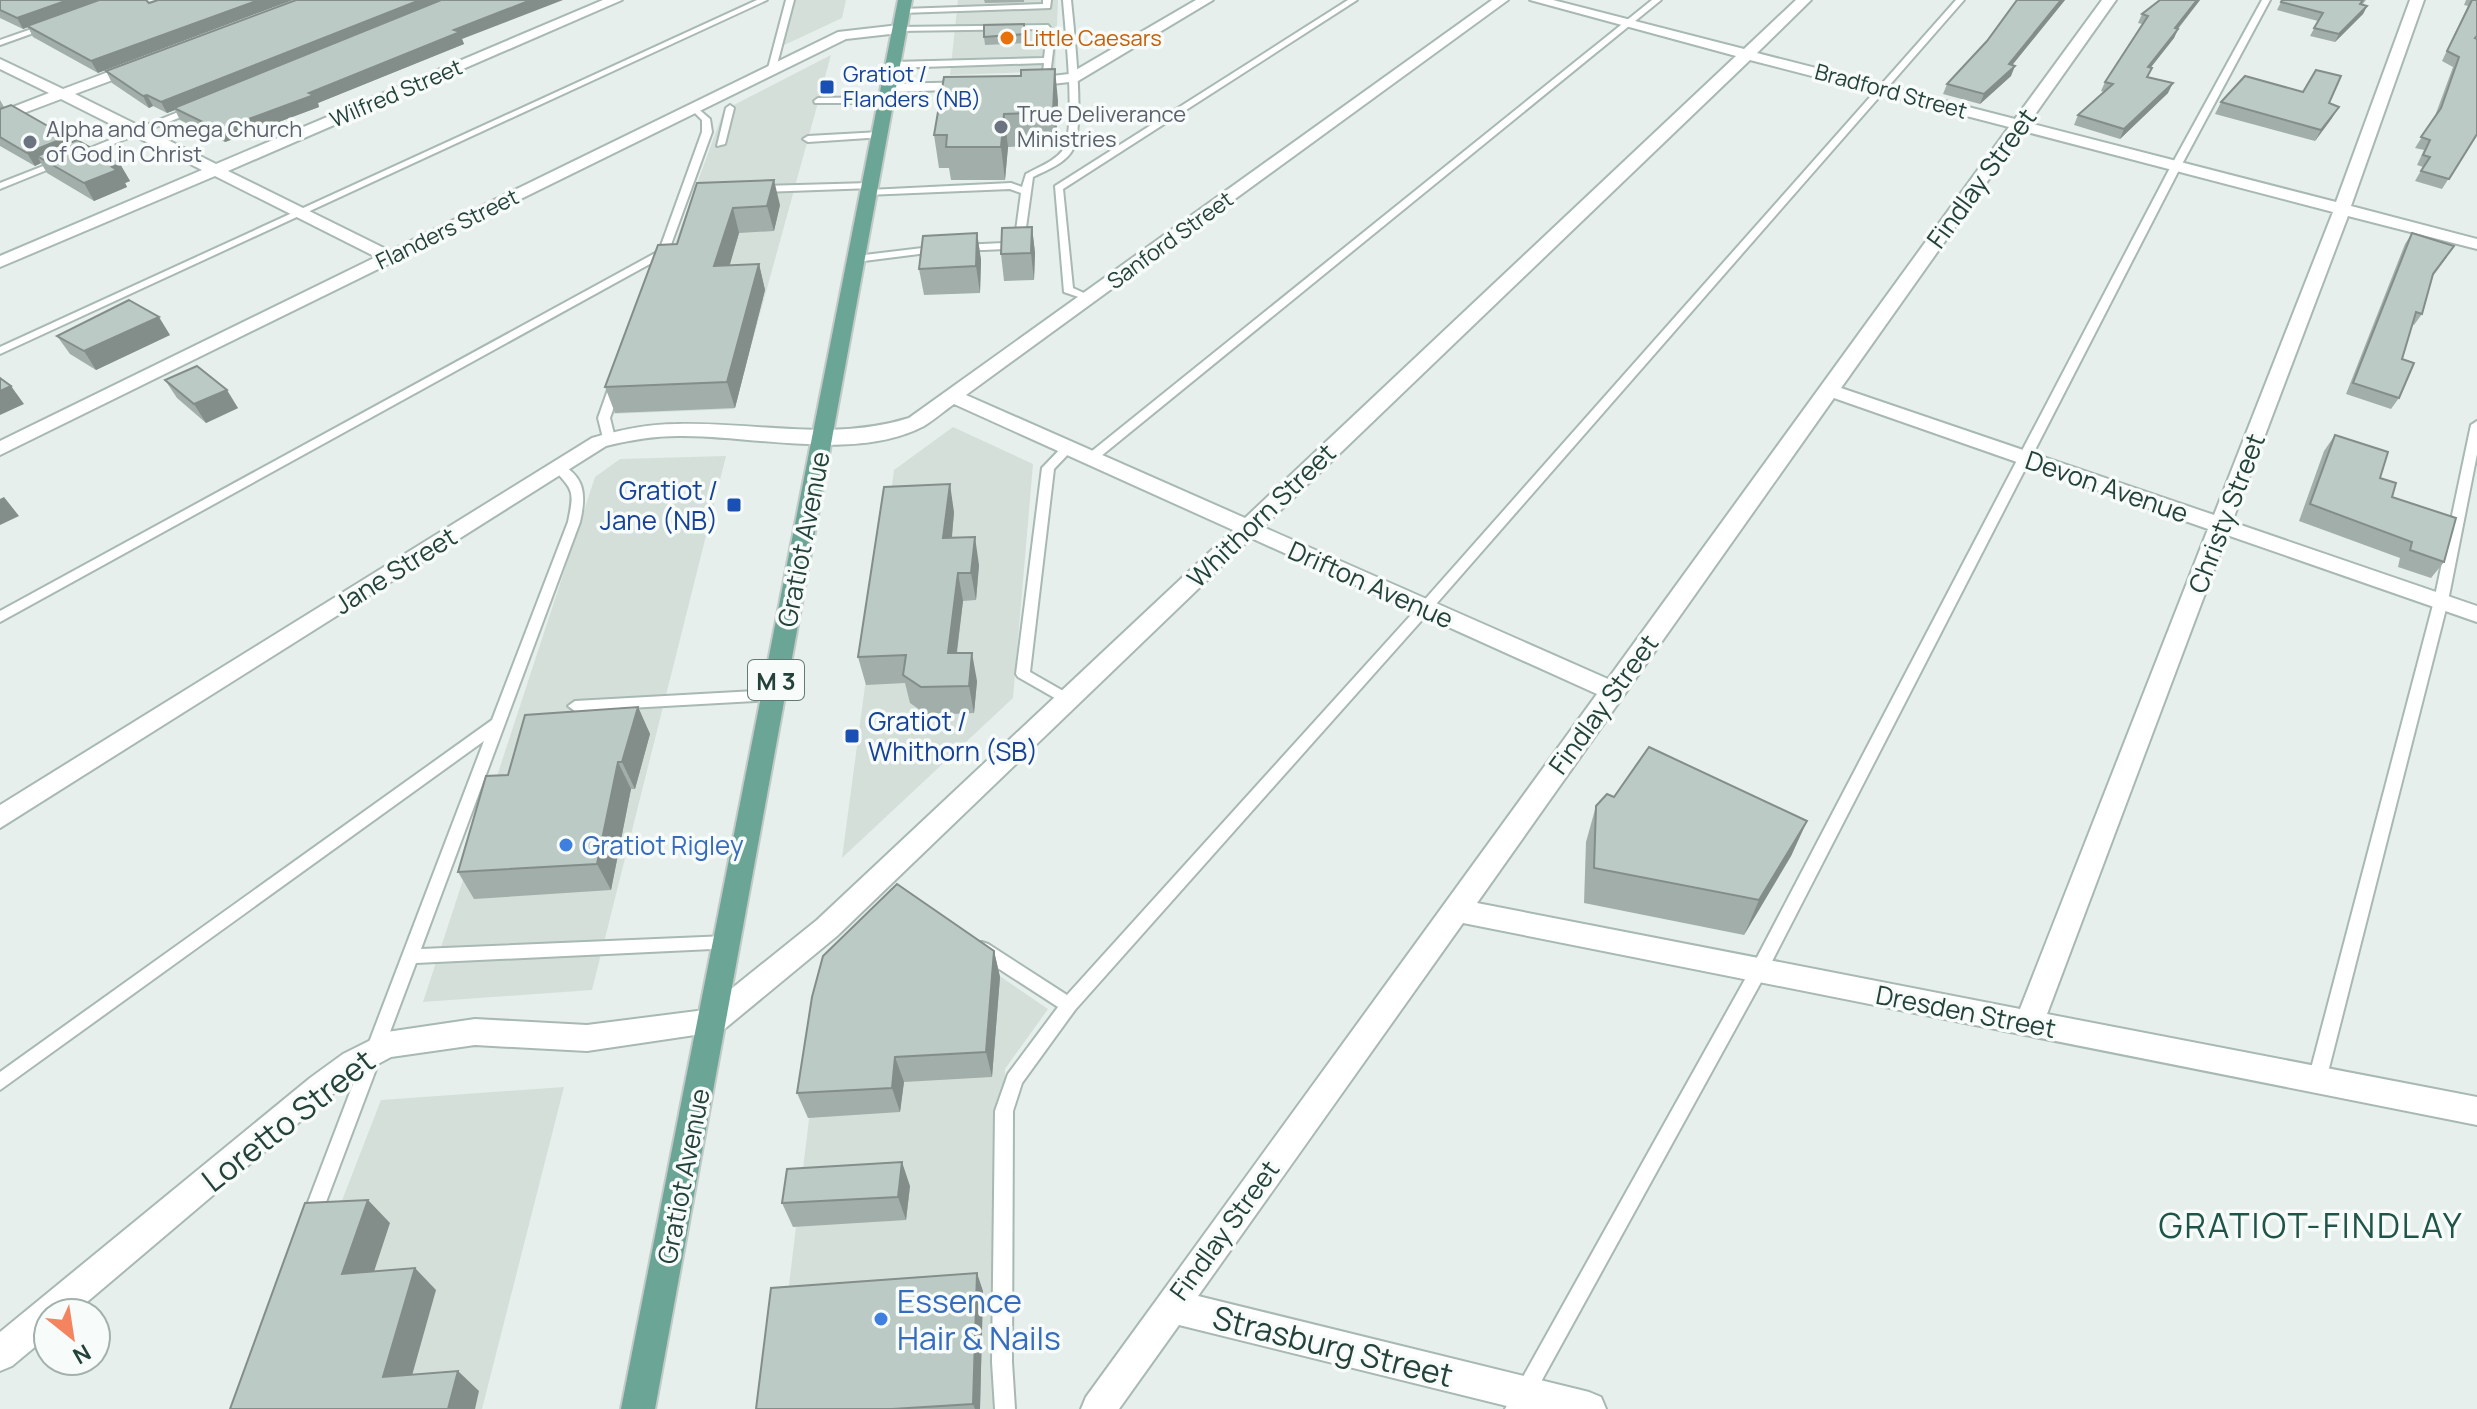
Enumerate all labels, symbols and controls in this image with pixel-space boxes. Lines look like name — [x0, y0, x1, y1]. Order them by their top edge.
place label: Little Caesars — [1023, 23, 1162, 53]
marker: Little Caesars — [998, 29, 1016, 47]
street label: Wilfred Street — [325, 52, 467, 134]
street label: Bradford Street — [1812, 56, 1971, 126]
place label: Gratiot / Flanders (NB) — [843, 59, 981, 114]
marker: Gratiot / Flanders (NB) — [818, 78, 836, 96]
place label: True Deliverance Ministries — [1017, 99, 1186, 154]
street label: Findlay Street — [1918, 101, 2044, 255]
place label: Alpha and Omega Church of God in Christ — [46, 114, 302, 169]
marker: True Deliverance Ministries — [992, 118, 1010, 136]
marker: Alpha and Omega Church of God in Christ — [21, 133, 39, 151]
street label: Flanders Street — [371, 181, 524, 277]
street label: Sanford Street — [1101, 184, 1239, 296]
street label: Christy Street — [2179, 428, 2273, 598]
street label: Whithorn Street — [1179, 435, 1343, 595]
street label: Devon Avenue — [2021, 441, 2193, 531]
street label: Gratiot Avenue — [768, 448, 838, 630]
place label: Gratiot / Jane (NB) — [600, 472, 718, 538]
marker: Gratiot / Jane (NB) — [725, 496, 743, 514]
street label: Jane Street — [327, 518, 463, 622]
street label: Drifton Avenue — [1283, 532, 1459, 636]
street label: Findlay Street — [1540, 627, 1666, 781]
road number: M 3 — [748, 660, 804, 700]
place label: Gratiot / Whithorn (SB) — [868, 703, 1038, 769]
marker: Gratiot / Whithorn (SB) — [843, 727, 861, 745]
place label: Gratiot Rigley — [582, 827, 744, 863]
marker: Gratiot Rigley — [557, 836, 575, 854]
street label: Dresden Street — [1873, 976, 2059, 1046]
street label: Loretto Street — [192, 1039, 384, 1201]
street label: Gratiot Avenue — [648, 1085, 718, 1267]
street label: Findlay Street — [1161, 1153, 1287, 1307]
district label: GRATIOT-FINDLAY — [2158, 1202, 2464, 1248]
place label: Essence Hair & Nails — [897, 1279, 1061, 1360]
street label: Strasburg Street — [1208, 1295, 1458, 1397]
north arrow — [32, 1297, 112, 1377]
marker: Essence Hair & Nails — [872, 1310, 890, 1328]
text: N — [68, 1337, 96, 1371]

